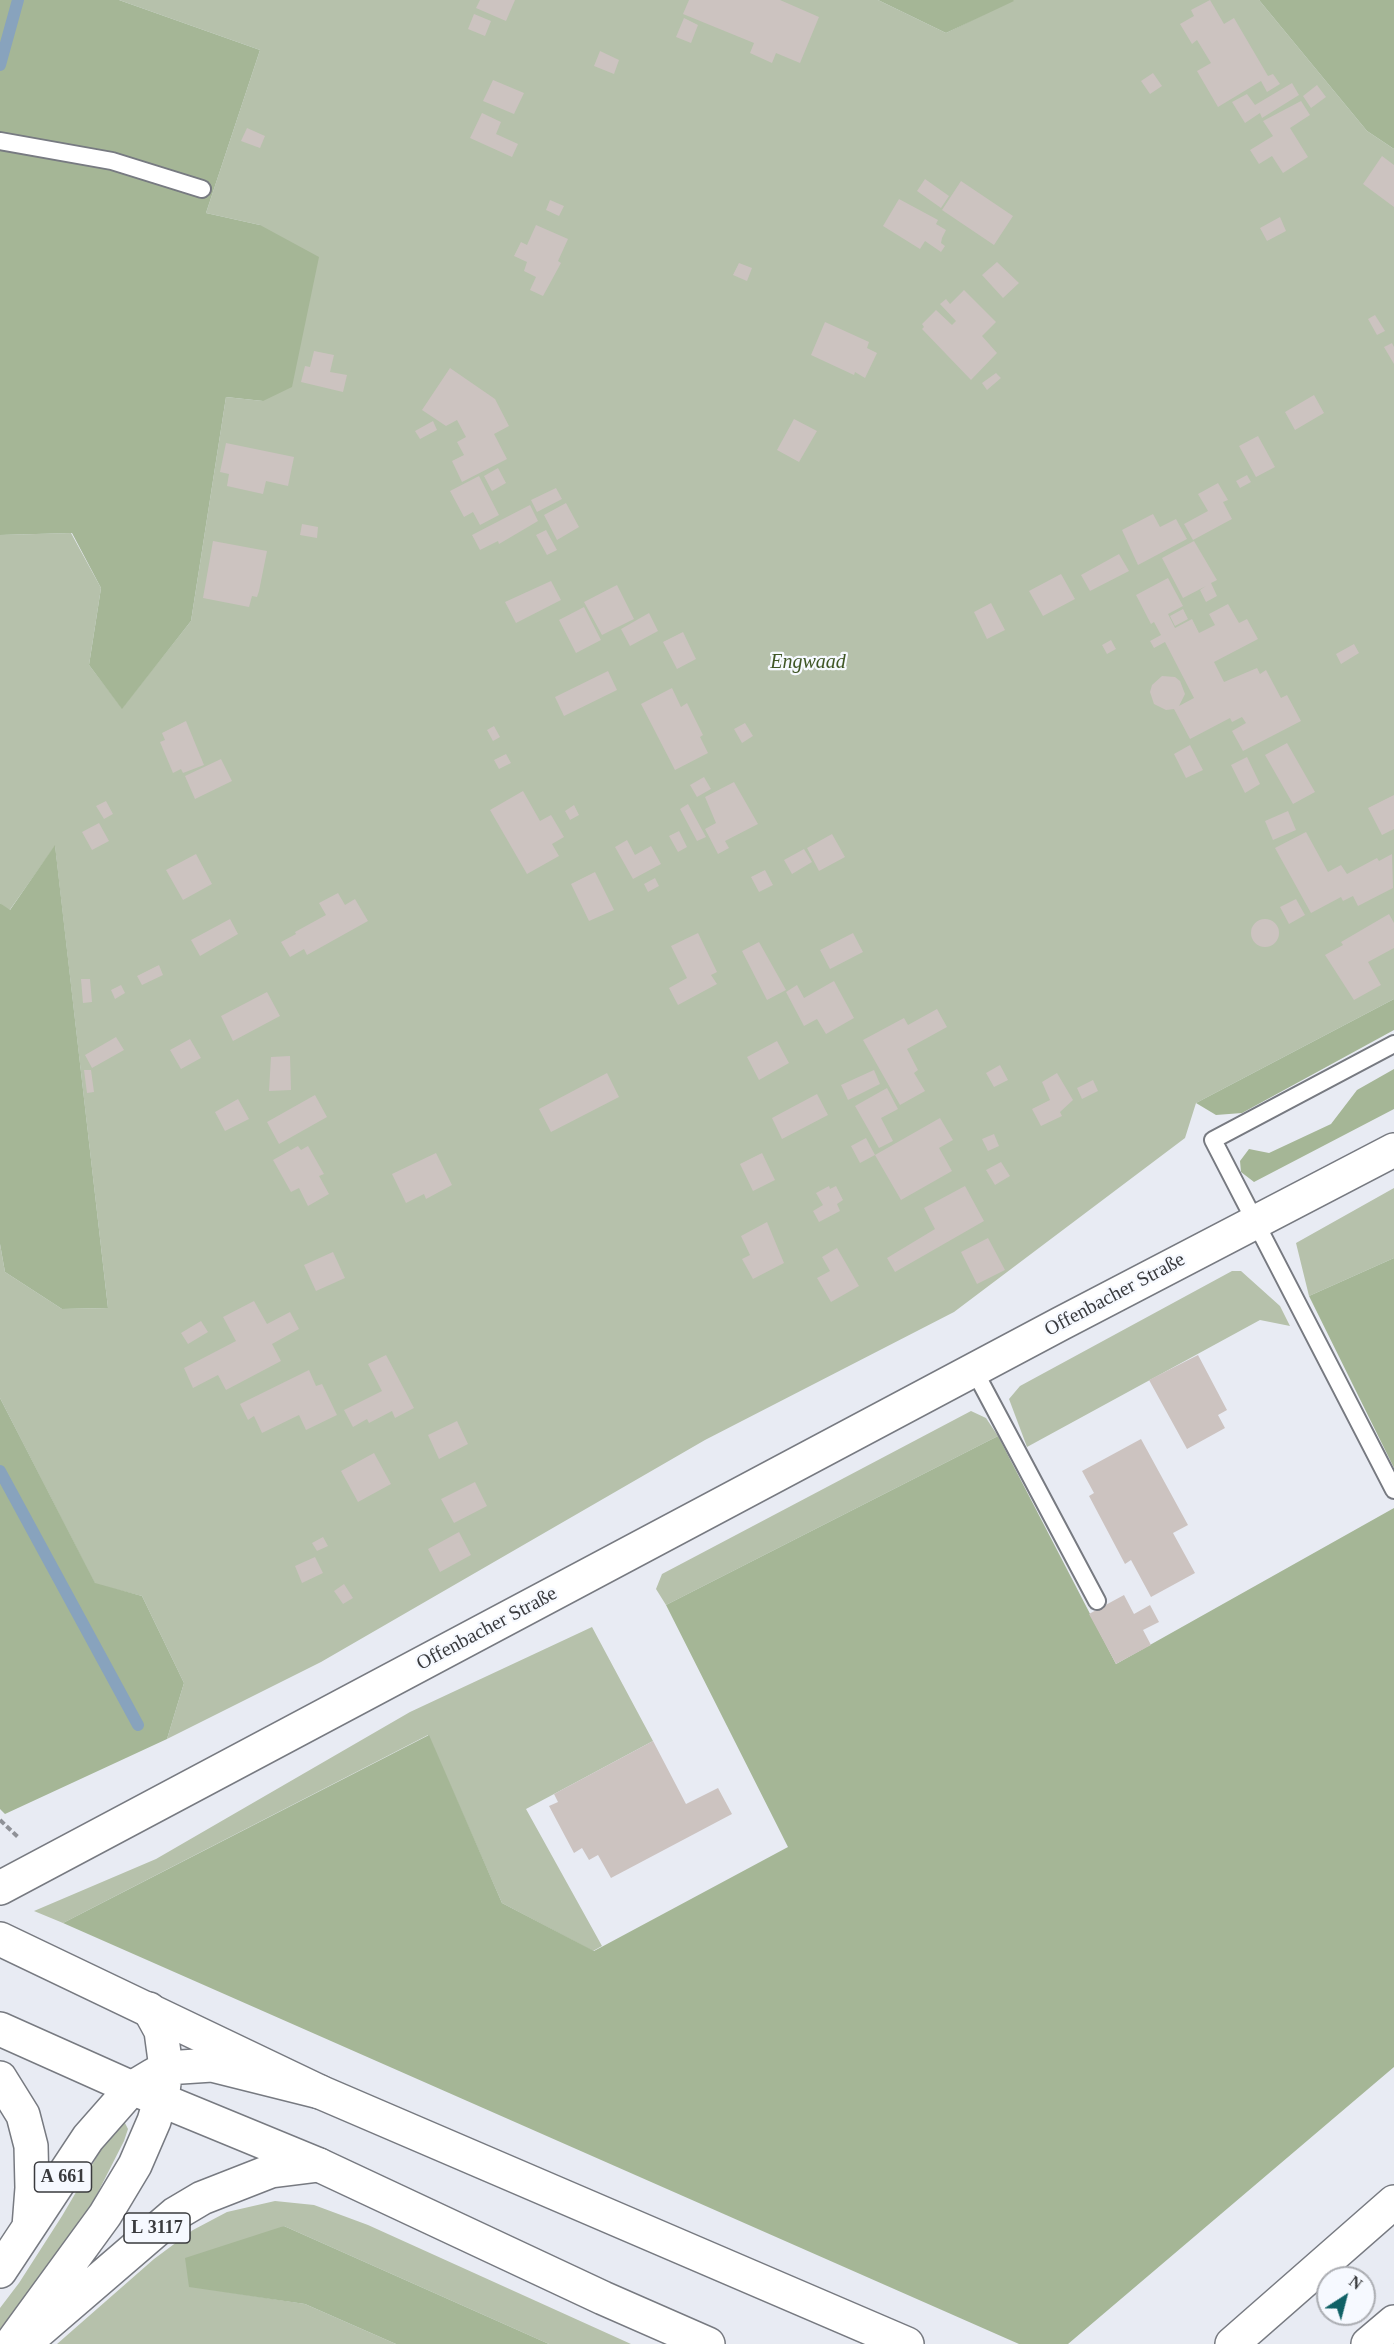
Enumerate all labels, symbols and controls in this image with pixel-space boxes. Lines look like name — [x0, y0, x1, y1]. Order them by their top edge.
park label: Engwaad — [770, 651, 846, 675]
street label: Offenbacher Straße — [1041, 1248, 1189, 1342]
street label: Offenbacher Straße — [413, 1582, 561, 1676]
road number: A 661 — [34, 2162, 92, 2192]
road number: L 3117 — [124, 2213, 190, 2243]
north arrow — [1316, 2266, 1376, 2326]
text: N — [1346, 2272, 1365, 2293]

